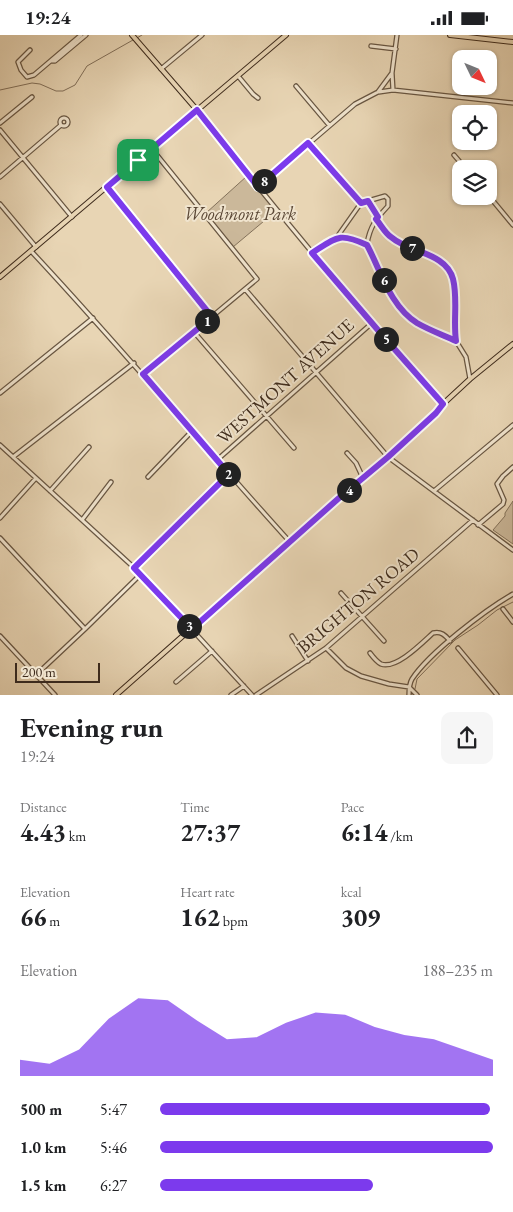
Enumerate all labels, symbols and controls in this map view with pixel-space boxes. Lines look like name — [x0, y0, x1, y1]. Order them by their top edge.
text: 19:24 — [25, 5, 71, 30]
north arrow — [452, 50, 498, 95]
map controls — [452, 50, 497, 205]
button: locate — [452, 105, 497, 150]
pin — [117, 139, 159, 181]
icon: arrive — [124, 146, 152, 174]
button: layers — [452, 160, 497, 205]
pin: 8 — [252, 169, 276, 193]
text: 8 — [261, 172, 268, 190]
park label: Woodmont Park — [184, 202, 296, 225]
pin: 7 — [400, 235, 424, 261]
text: 7 — [409, 239, 416, 257]
pin: 6 — [372, 267, 396, 293]
text: 6 — [381, 271, 388, 289]
pin: 1 — [194, 309, 220, 333]
text: 1 — [204, 312, 211, 330]
street label: WESTMONT AVENUE — [212, 313, 358, 449]
pin: 5 — [374, 327, 398, 351]
text: 5 — [383, 330, 390, 348]
pin: 2 — [216, 461, 240, 487]
text: 2 — [225, 465, 232, 483]
pin: 4 — [336, 477, 362, 503]
text: 4 — [346, 481, 353, 499]
street label: BRIGHTON ROAD — [292, 542, 424, 658]
pin: 3 — [176, 613, 202, 639]
text: 3 — [186, 617, 193, 635]
scale bar — [15, 659, 100, 683]
text: 200 m — [22, 663, 56, 681]
text: Evening run — [20, 709, 163, 745]
button: share — [441, 712, 493, 764]
text: 19:24 — [20, 746, 55, 767]
text: Distance — [20, 798, 67, 816]
text: Time — [180, 798, 210, 816]
text: Pace — [341, 798, 364, 816]
text: 4.43 — [20, 816, 66, 848]
text: 27:37 — [180, 816, 240, 848]
text: 6:14 — [341, 816, 387, 848]
text: km — [66, 827, 86, 845]
text: /km — [387, 827, 413, 845]
text: Elevation — [20, 883, 70, 901]
text: Heart rate — [180, 883, 235, 901]
text: kcal — [341, 883, 362, 901]
text: 66 — [20, 901, 46, 933]
text: 162 — [180, 901, 220, 933]
text: 309 — [341, 901, 380, 933]
text: m — [46, 912, 60, 930]
text: bpm — [220, 912, 248, 930]
text: Elevation — [20, 960, 78, 981]
text: 188–235 m — [422, 960, 493, 981]
text: 500 m — [20, 1099, 62, 1120]
text: 5:47 — [100, 1099, 127, 1120]
text: 1.0 km — [20, 1137, 66, 1158]
text: 5:46 — [100, 1137, 127, 1158]
text: 1.5 km — [20, 1175, 66, 1196]
text: 6:27 — [100, 1175, 127, 1196]

